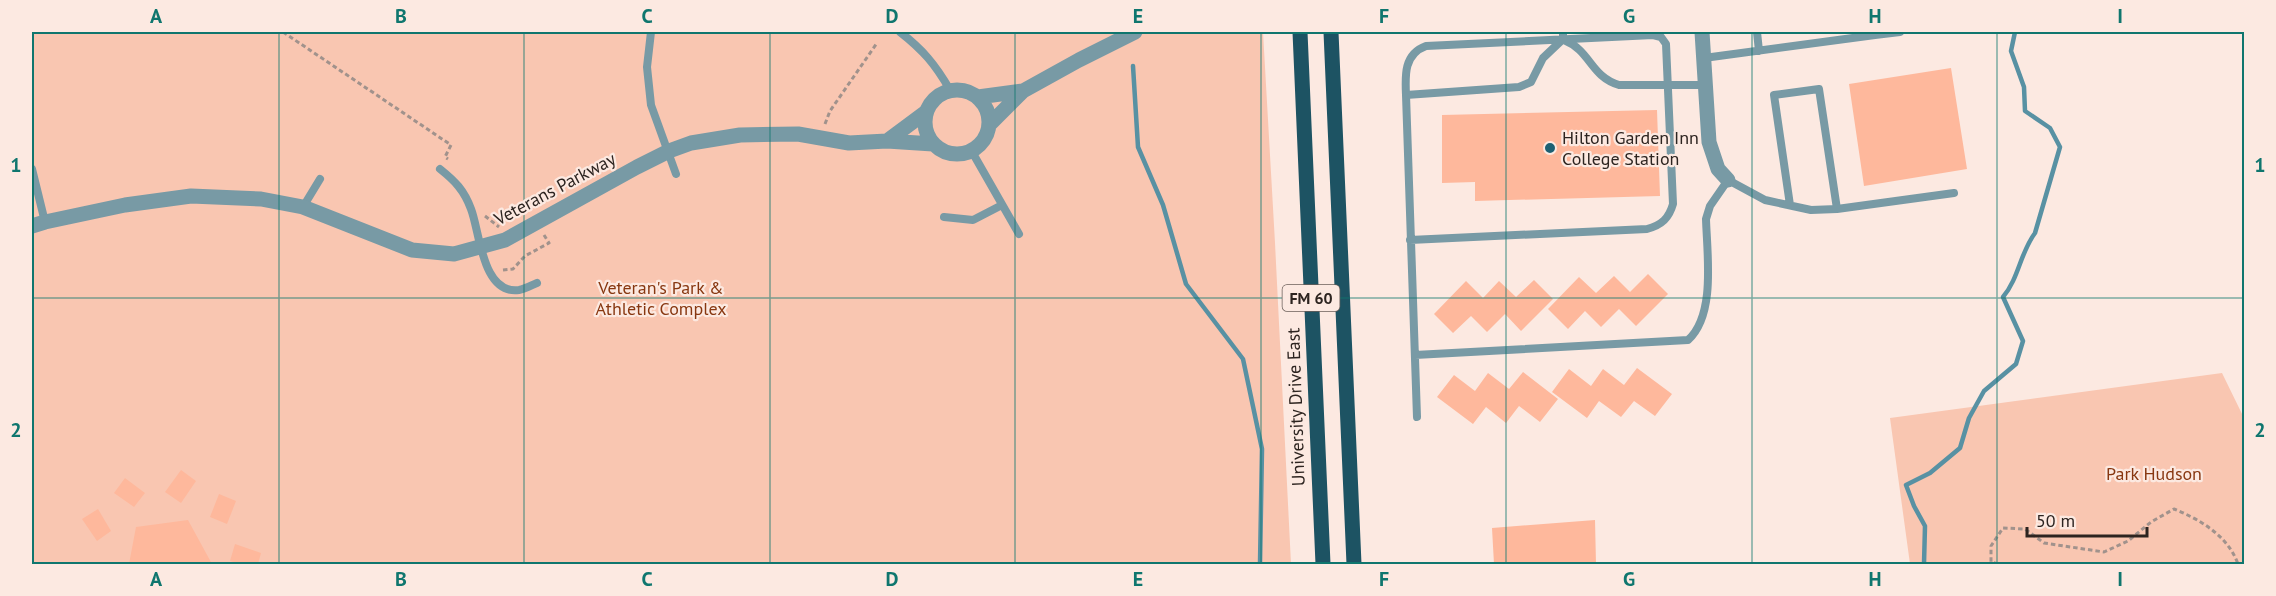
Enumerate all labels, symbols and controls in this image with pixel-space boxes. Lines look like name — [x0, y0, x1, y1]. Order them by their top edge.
text: A — [150, 3, 163, 29]
text: B — [395, 3, 407, 29]
text: C — [641, 3, 653, 29]
text: D — [886, 3, 899, 29]
text: E — [1133, 3, 1143, 29]
text: F — [1379, 3, 1389, 29]
text: G — [1623, 3, 1635, 29]
text: H — [1868, 3, 1882, 29]
text: I — [2117, 3, 2123, 29]
place label: Hilton Garden Inn College Station — [1562, 126, 1699, 170]
marker: Hilton Garden Inn College Station — [1543, 141, 1557, 155]
street label: Veterans Parkway — [489, 147, 620, 231]
text: 1 — [10, 152, 22, 178]
text: 1 — [2254, 152, 2266, 178]
park label: Veteran's Park & Athletic Complex — [596, 276, 726, 320]
road number: FM 60 — [1282, 285, 1340, 311]
street label: University Drive East — [1281, 327, 1310, 487]
text: 2 — [10, 417, 22, 443]
text: 2 — [2254, 417, 2266, 443]
park label: Park Hudson — [2106, 462, 2202, 485]
scale bar — [2027, 500, 2147, 538]
text: 50 m — [2036, 509, 2075, 532]
text: A — [150, 566, 163, 592]
text: B — [395, 566, 407, 592]
text: C — [641, 566, 653, 592]
text: D — [886, 566, 899, 592]
text: E — [1133, 566, 1143, 592]
text: F — [1379, 566, 1389, 592]
text: G — [1623, 566, 1635, 592]
text: H — [1868, 566, 1882, 592]
text: I — [2117, 566, 2123, 592]

